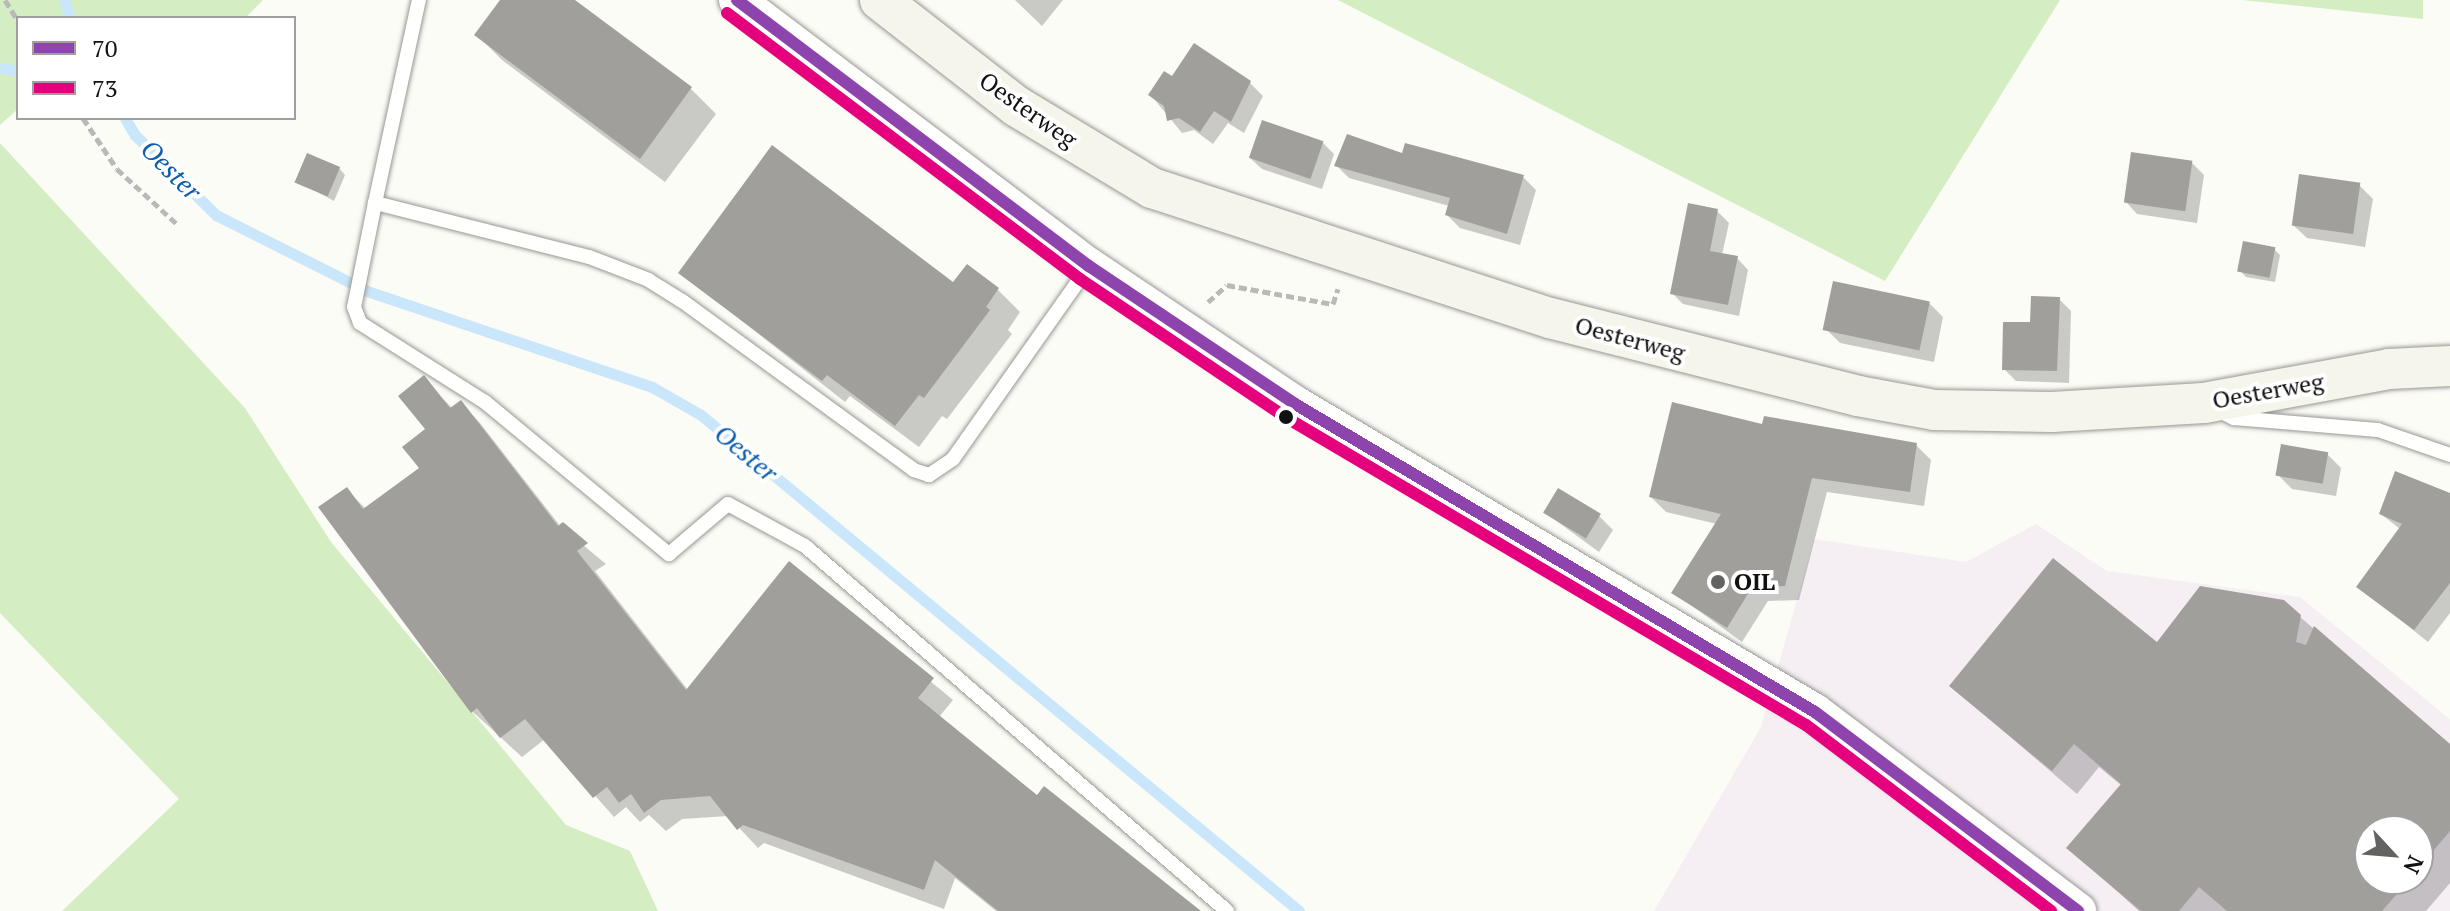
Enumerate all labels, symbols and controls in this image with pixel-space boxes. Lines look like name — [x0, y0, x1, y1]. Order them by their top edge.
legend — [16, 16, 296, 120]
text: 70 — [92, 32, 118, 64]
street label: Oesterweg — [974, 66, 1082, 154]
text: 73 — [92, 72, 118, 104]
water label: Oester — [134, 133, 208, 207]
street label: Oesterweg — [1572, 311, 1688, 367]
street label: Oesterweg — [2210, 367, 2326, 415]
unlabelled marker — [1278, 409, 1294, 425]
water label: Oester — [708, 418, 784, 488]
place label: OIL — [1734, 568, 1775, 596]
marker: OIL — [1709, 573, 1727, 591]
north arrow — [2354, 815, 2434, 895]
text: N — [2398, 851, 2431, 879]

